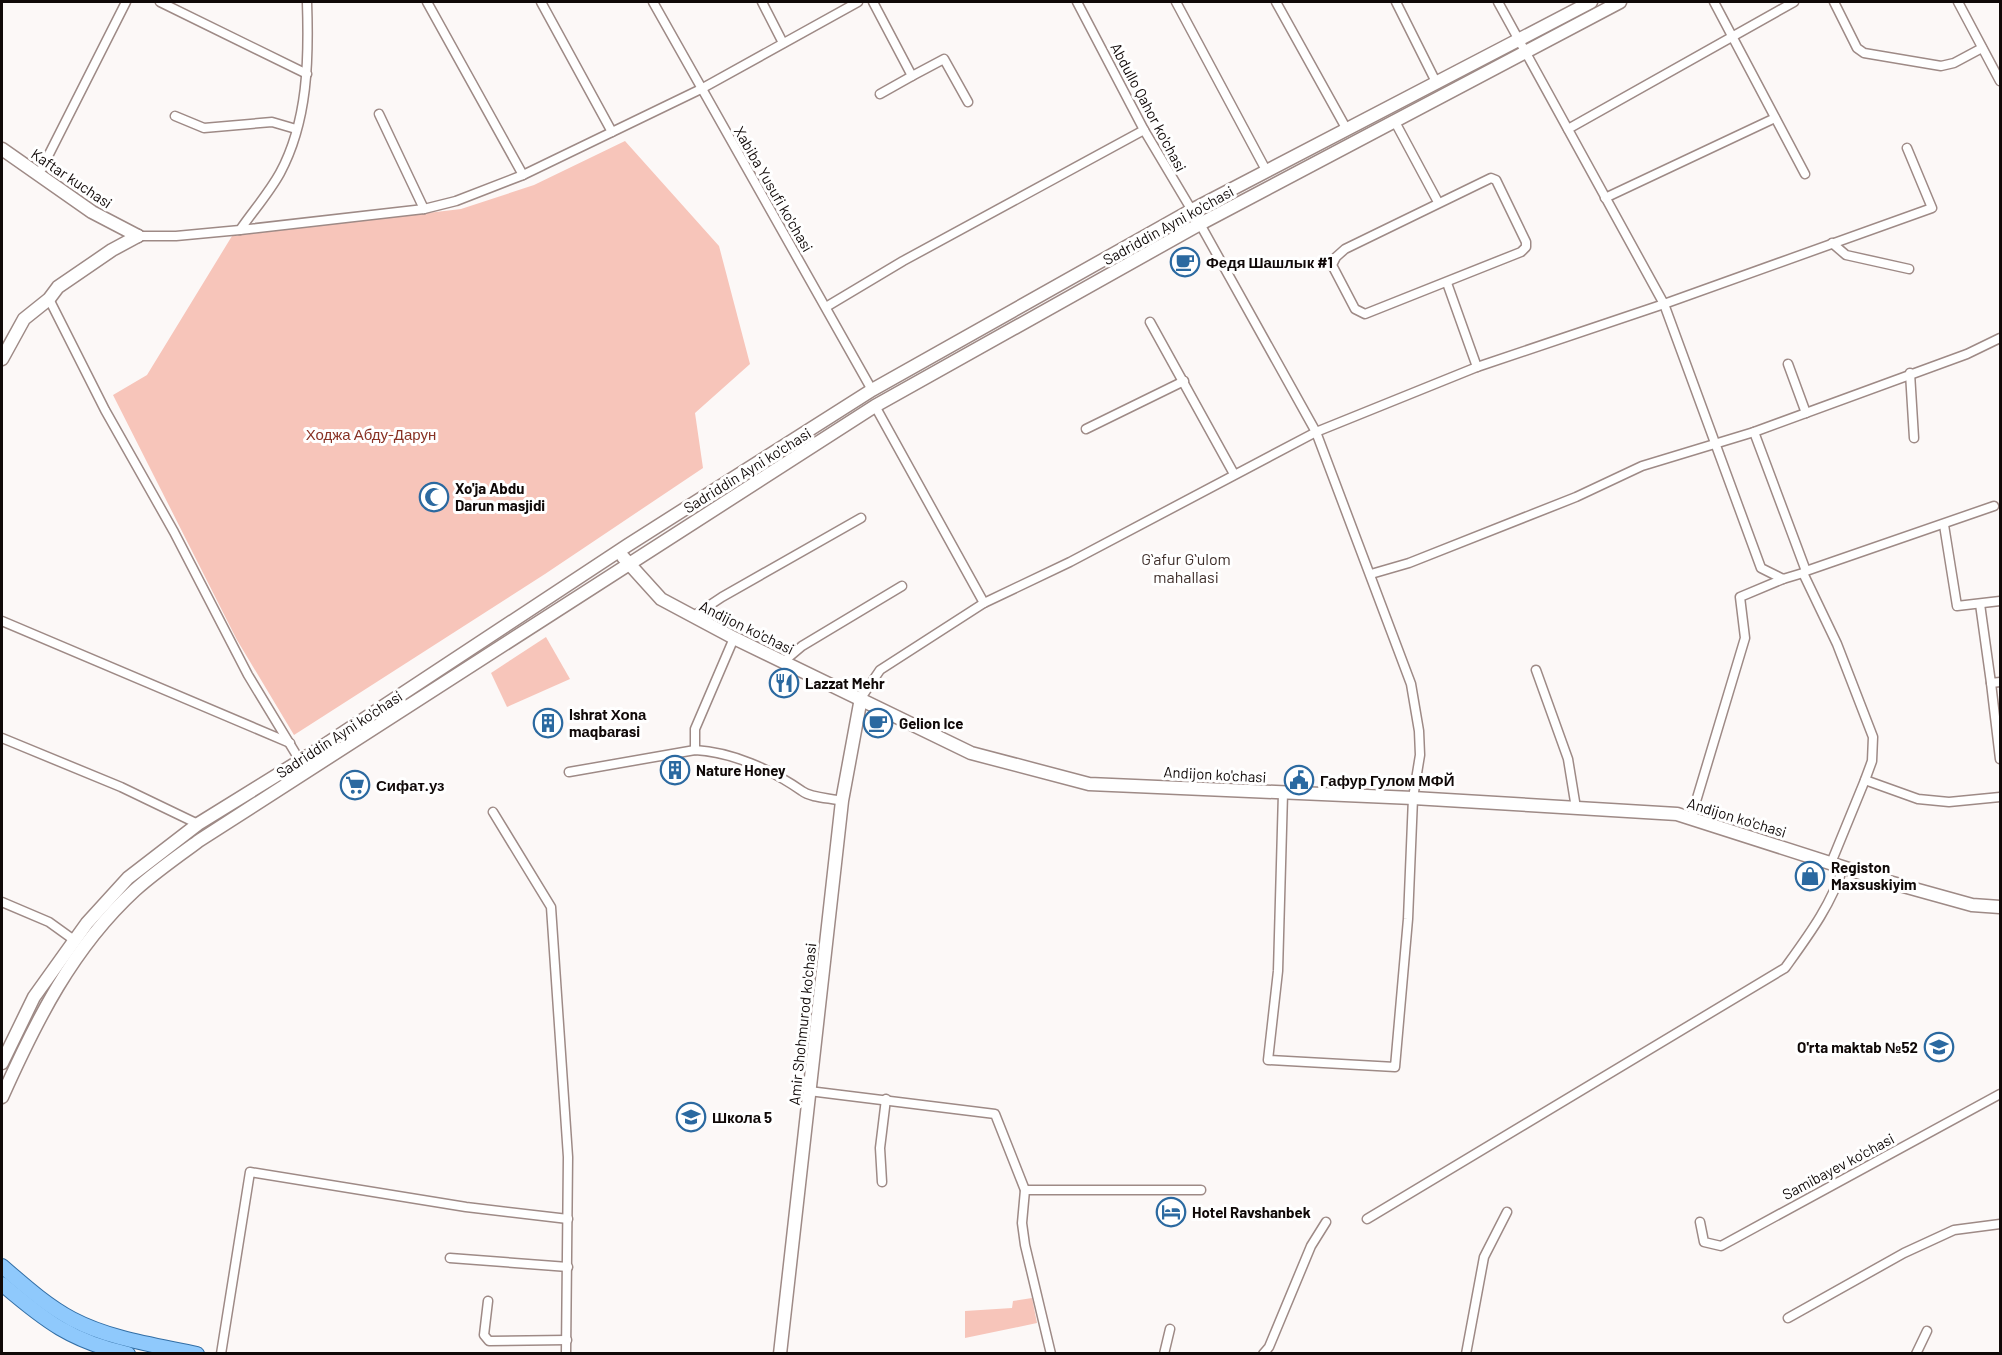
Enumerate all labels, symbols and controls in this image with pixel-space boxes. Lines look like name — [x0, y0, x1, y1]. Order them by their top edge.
street label: Abdullo Qahor ko'chasi — [1107, 39, 1191, 175]
street label: Xabiba Yusufi ko'chasi — [731, 123, 817, 255]
street label: Kaftar kuchasi — [28, 144, 116, 212]
street label: Sadriddin Ayni ko'chasi — [1099, 182, 1237, 268]
cafe icon: Федя Шашлык #1 — [1169, 246, 1201, 278]
place label: Федя Шашлык #1 — [1206, 253, 1333, 271]
street label: Sadriddin Ayni ko'chasi — [680, 423, 814, 517]
park label: Ходжа Абду-Дарун — [306, 425, 436, 443]
place label: Xo'ja Abdu Darun masjidi — [455, 479, 545, 514]
mosque icon: Xo'ja Abdu Darun masjidi — [418, 481, 450, 513]
district label: Gʻafur Gʻulom mahallasi — [1141, 549, 1231, 586]
street label: Andijon ko'chasi — [697, 596, 797, 658]
restaurant icon: Lazzat Mehr — [768, 667, 800, 699]
place label: Lazzat Mehr — [805, 674, 885, 692]
street label: Sadriddin Ayni ko'chasi — [273, 686, 405, 782]
place label: Ishrat Хоnа mаqbаrasi — [569, 705, 647, 740]
building icon: Ishrat Хоnа mаqbаrasi — [532, 707, 564, 739]
cafe icon: Gelion Ice — [862, 707, 894, 739]
place label: Gelion Ice — [899, 714, 964, 732]
building icon: Nature Honey — [659, 754, 691, 786]
place label: Nature Honey — [696, 761, 786, 779]
street label: Andijon ko'chasi — [1163, 762, 1267, 786]
public building icon: Гафур Гулом МФЙ — [1283, 764, 1315, 796]
supermarket icon: Сифат.уз — [339, 769, 371, 801]
place label: Гафур Гулом МФЙ — [1320, 771, 1454, 789]
place label: Сифат.уз — [376, 776, 445, 794]
street label: Andijon ko'chasi — [1685, 793, 1789, 841]
place label: Registon Maxsuskiyim — [1831, 858, 1917, 893]
shop icon: Registon Maxsuskiyim — [1794, 860, 1826, 892]
street label: Amir Shohmurod ko'chasi — [785, 942, 819, 1106]
school or university icon: O'rta maktab №52 — [1923, 1031, 1955, 1063]
place label: O'rta maktab №52 — [1797, 1038, 1918, 1056]
school or university icon: Школа 5 — [675, 1101, 707, 1133]
place label: Школа 5 — [712, 1108, 772, 1126]
street label: Samibayev ko'chasi — [1779, 1129, 1897, 1203]
hotel icon: Hotel Ravshanbek — [1155, 1196, 1187, 1228]
place label: Hotel Ravshanbek — [1192, 1203, 1311, 1221]

